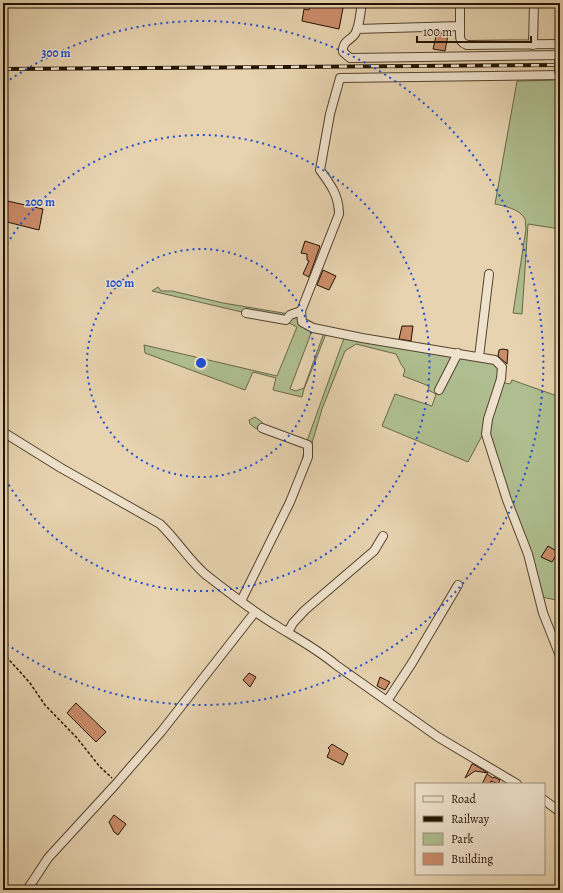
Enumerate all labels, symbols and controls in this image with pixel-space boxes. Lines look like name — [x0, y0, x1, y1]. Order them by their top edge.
scale bar — [417, 18, 531, 44]
text: 100 m — [423, 24, 452, 40]
text: 300 m — [41, 45, 71, 61]
text: 200 m — [25, 194, 55, 210]
text: 100 m — [106, 275, 134, 291]
centre of rings — [194, 356, 208, 370]
legend — [415, 783, 545, 875]
text: Road — [451, 791, 477, 807]
text: Railway — [451, 811, 490, 827]
text: Park — [451, 831, 474, 847]
text: Building — [451, 851, 493, 867]

